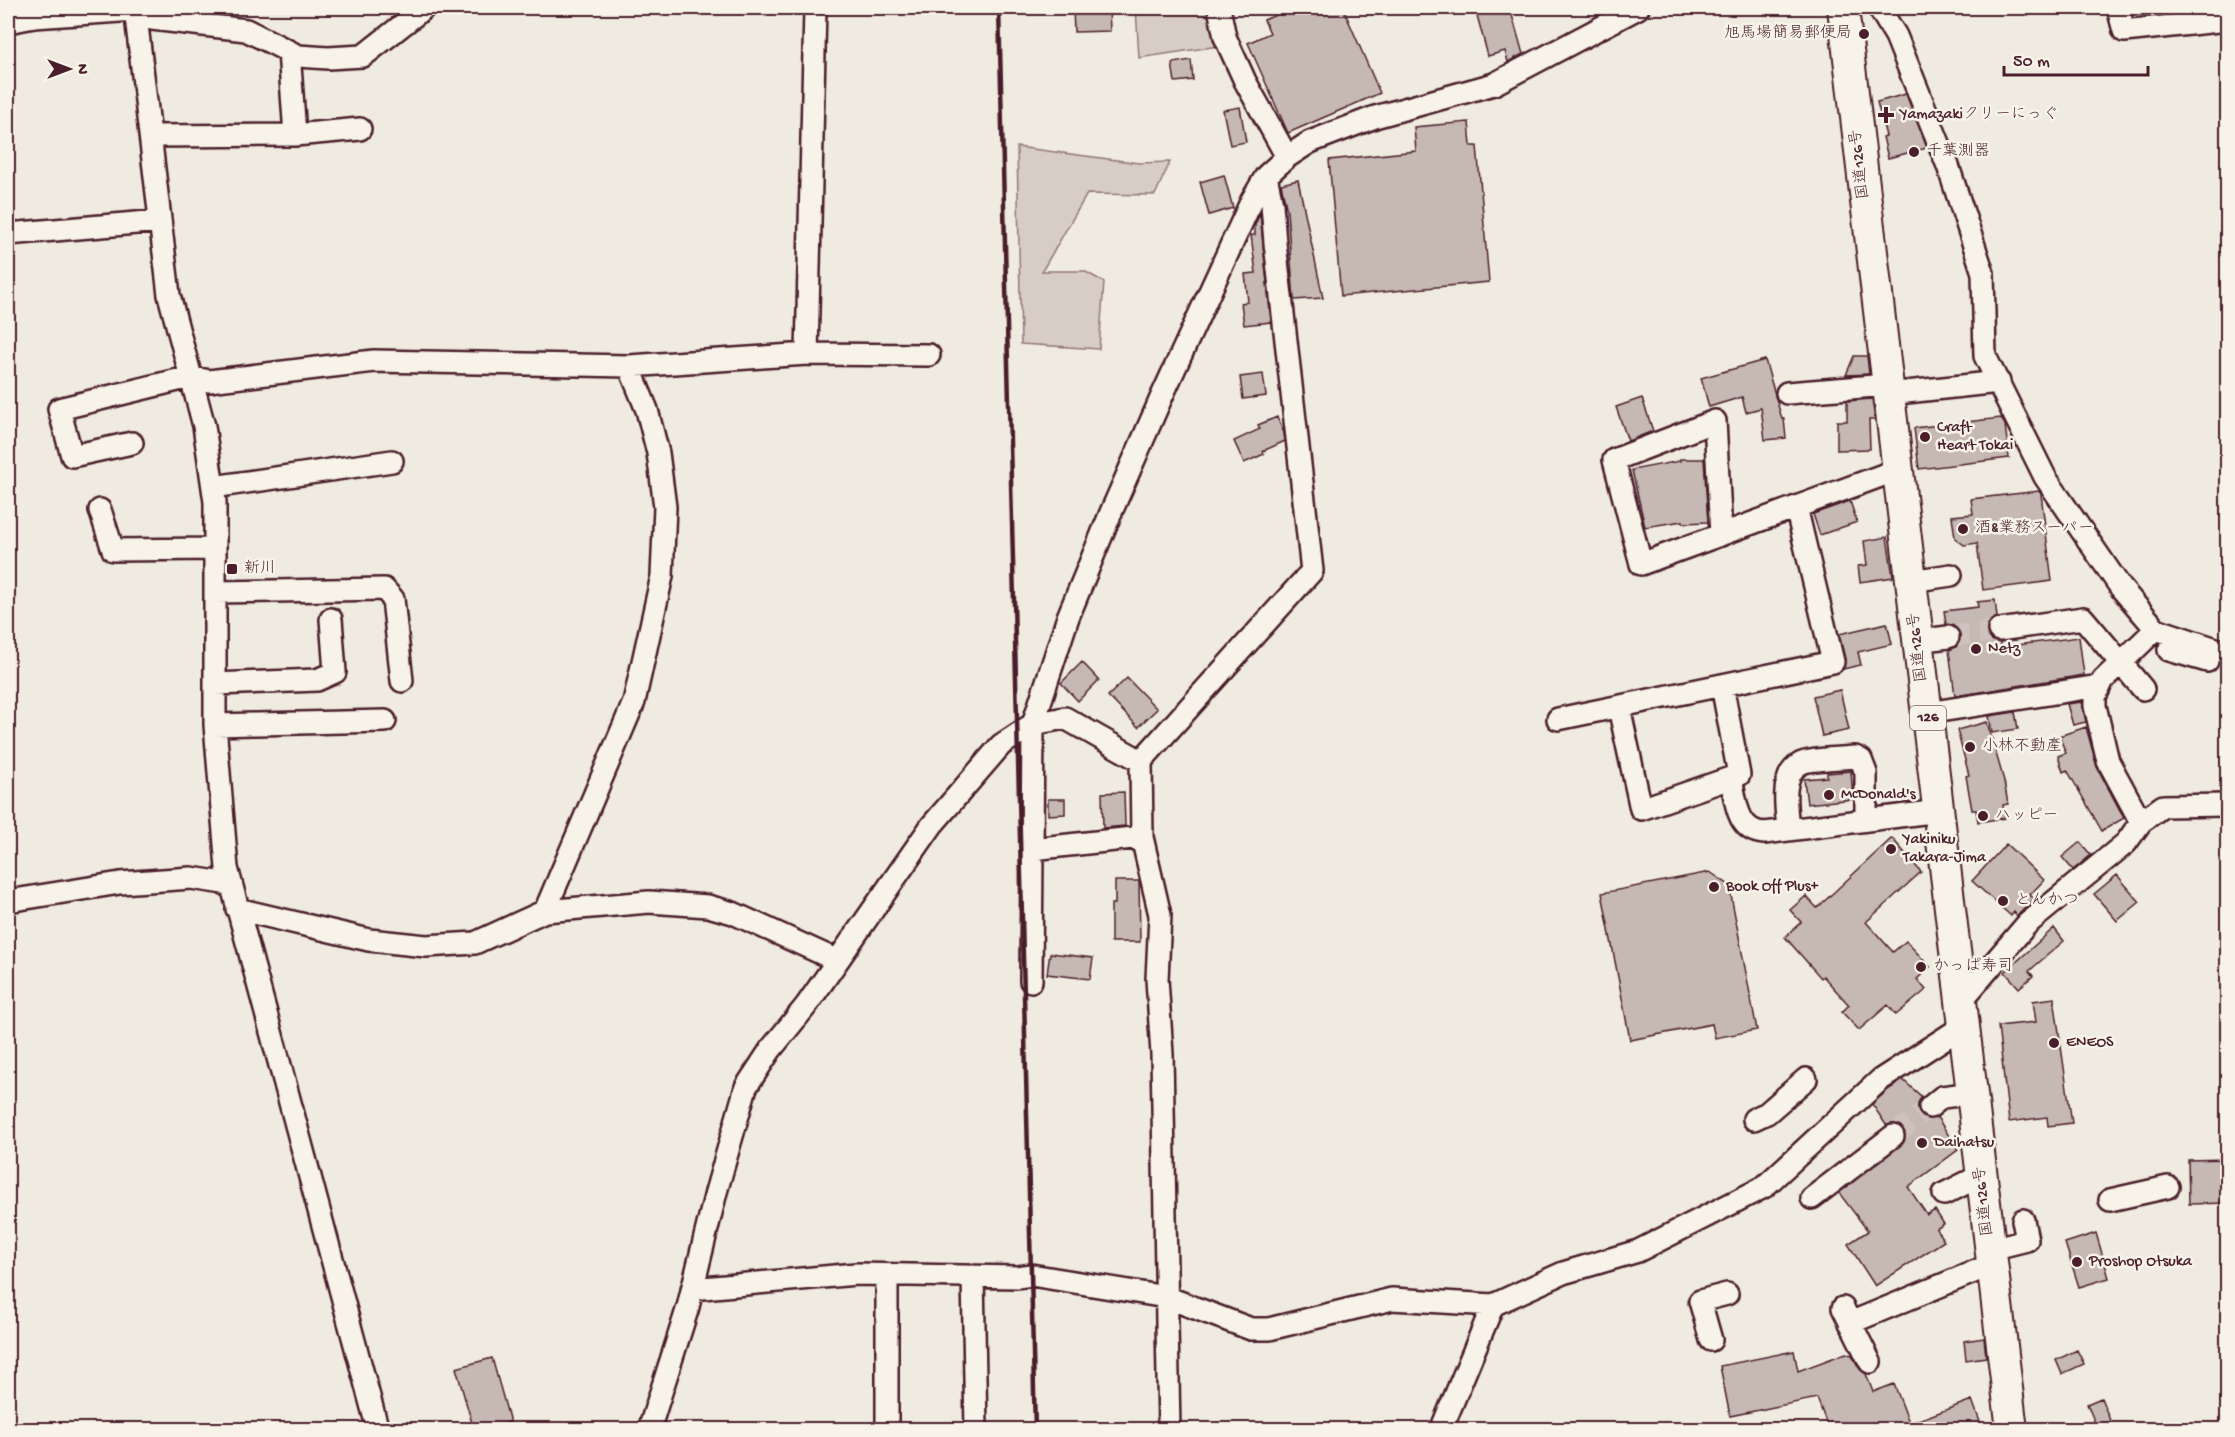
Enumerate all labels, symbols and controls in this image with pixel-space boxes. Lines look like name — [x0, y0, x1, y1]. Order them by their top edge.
place label: 旭馬場簡易郵便局 — [1724, 23, 1852, 44]
marker: 旭馬場簡易郵便局 — [1857, 27, 1871, 41]
north arrow — [39, 39, 99, 99]
scale bar — [2004, 39, 2148, 77]
text: 50 m — [2013, 52, 2050, 73]
text: N — [71, 64, 90, 75]
marker: Yamazakiクリーにっぐ — [1877, 106, 1895, 124]
place label: Yamazakiクリーにっぐ — [1898, 106, 2058, 125]
street label: 国道126号 — [1846, 128, 1875, 200]
place label: 千葉測器 — [1926, 142, 1990, 162]
marker: 千葉測器 — [1907, 145, 1921, 159]
place label: Craft Heart Tokai — [1937, 419, 2013, 456]
marker: Craft Heart Tokai — [1918, 430, 1932, 444]
place label: 酒&業務スーパー — [1975, 519, 2094, 539]
marker: 酒&業務スーパー — [1956, 522, 1970, 536]
place label: 新川 — [244, 559, 276, 579]
marker: 新川 — [225, 562, 239, 576]
street label: 国道126号 — [1904, 611, 1933, 683]
place label: Netz — [1988, 640, 2021, 659]
marker: Netz — [1969, 642, 1983, 656]
road number: 126 — [1910, 706, 1946, 730]
place label: 小林不動產 — [1982, 737, 2062, 757]
marker: 小林不動產 — [1963, 740, 1977, 754]
place label: McDonald's — [1841, 786, 1917, 805]
marker: McDonald's — [1822, 788, 1836, 802]
place label: ハッピー — [1995, 807, 2058, 826]
marker: ハッピー — [1976, 809, 1990, 823]
place label: Yakiniku Takara-Jima — [1901, 831, 1987, 868]
marker: Yakiniku Takara-Jima — [1884, 842, 1898, 856]
place label: Book Off Plus+ — [1725, 878, 1819, 897]
marker: Book Off Plus+ — [1707, 880, 1721, 894]
place label: とんかつ — [2015, 892, 2079, 911]
marker: とんかつ — [1996, 894, 2010, 908]
place label: かっぱ寿司 — [1933, 957, 2013, 977]
marker: かっぱ寿司 — [1914, 960, 1928, 974]
place label: ENEOS — [2066, 1034, 2114, 1053]
marker: ENEOS — [2047, 1036, 2061, 1050]
place label: Daihatsu — [1933, 1134, 1995, 1153]
marker: Daihatsu — [1915, 1136, 1929, 1150]
street label: 国道126号 — [1970, 1165, 1999, 1237]
place label: Proshop Otsuka — [2088, 1253, 2193, 1272]
marker: Proshop Otsuka — [2070, 1255, 2084, 1269]

